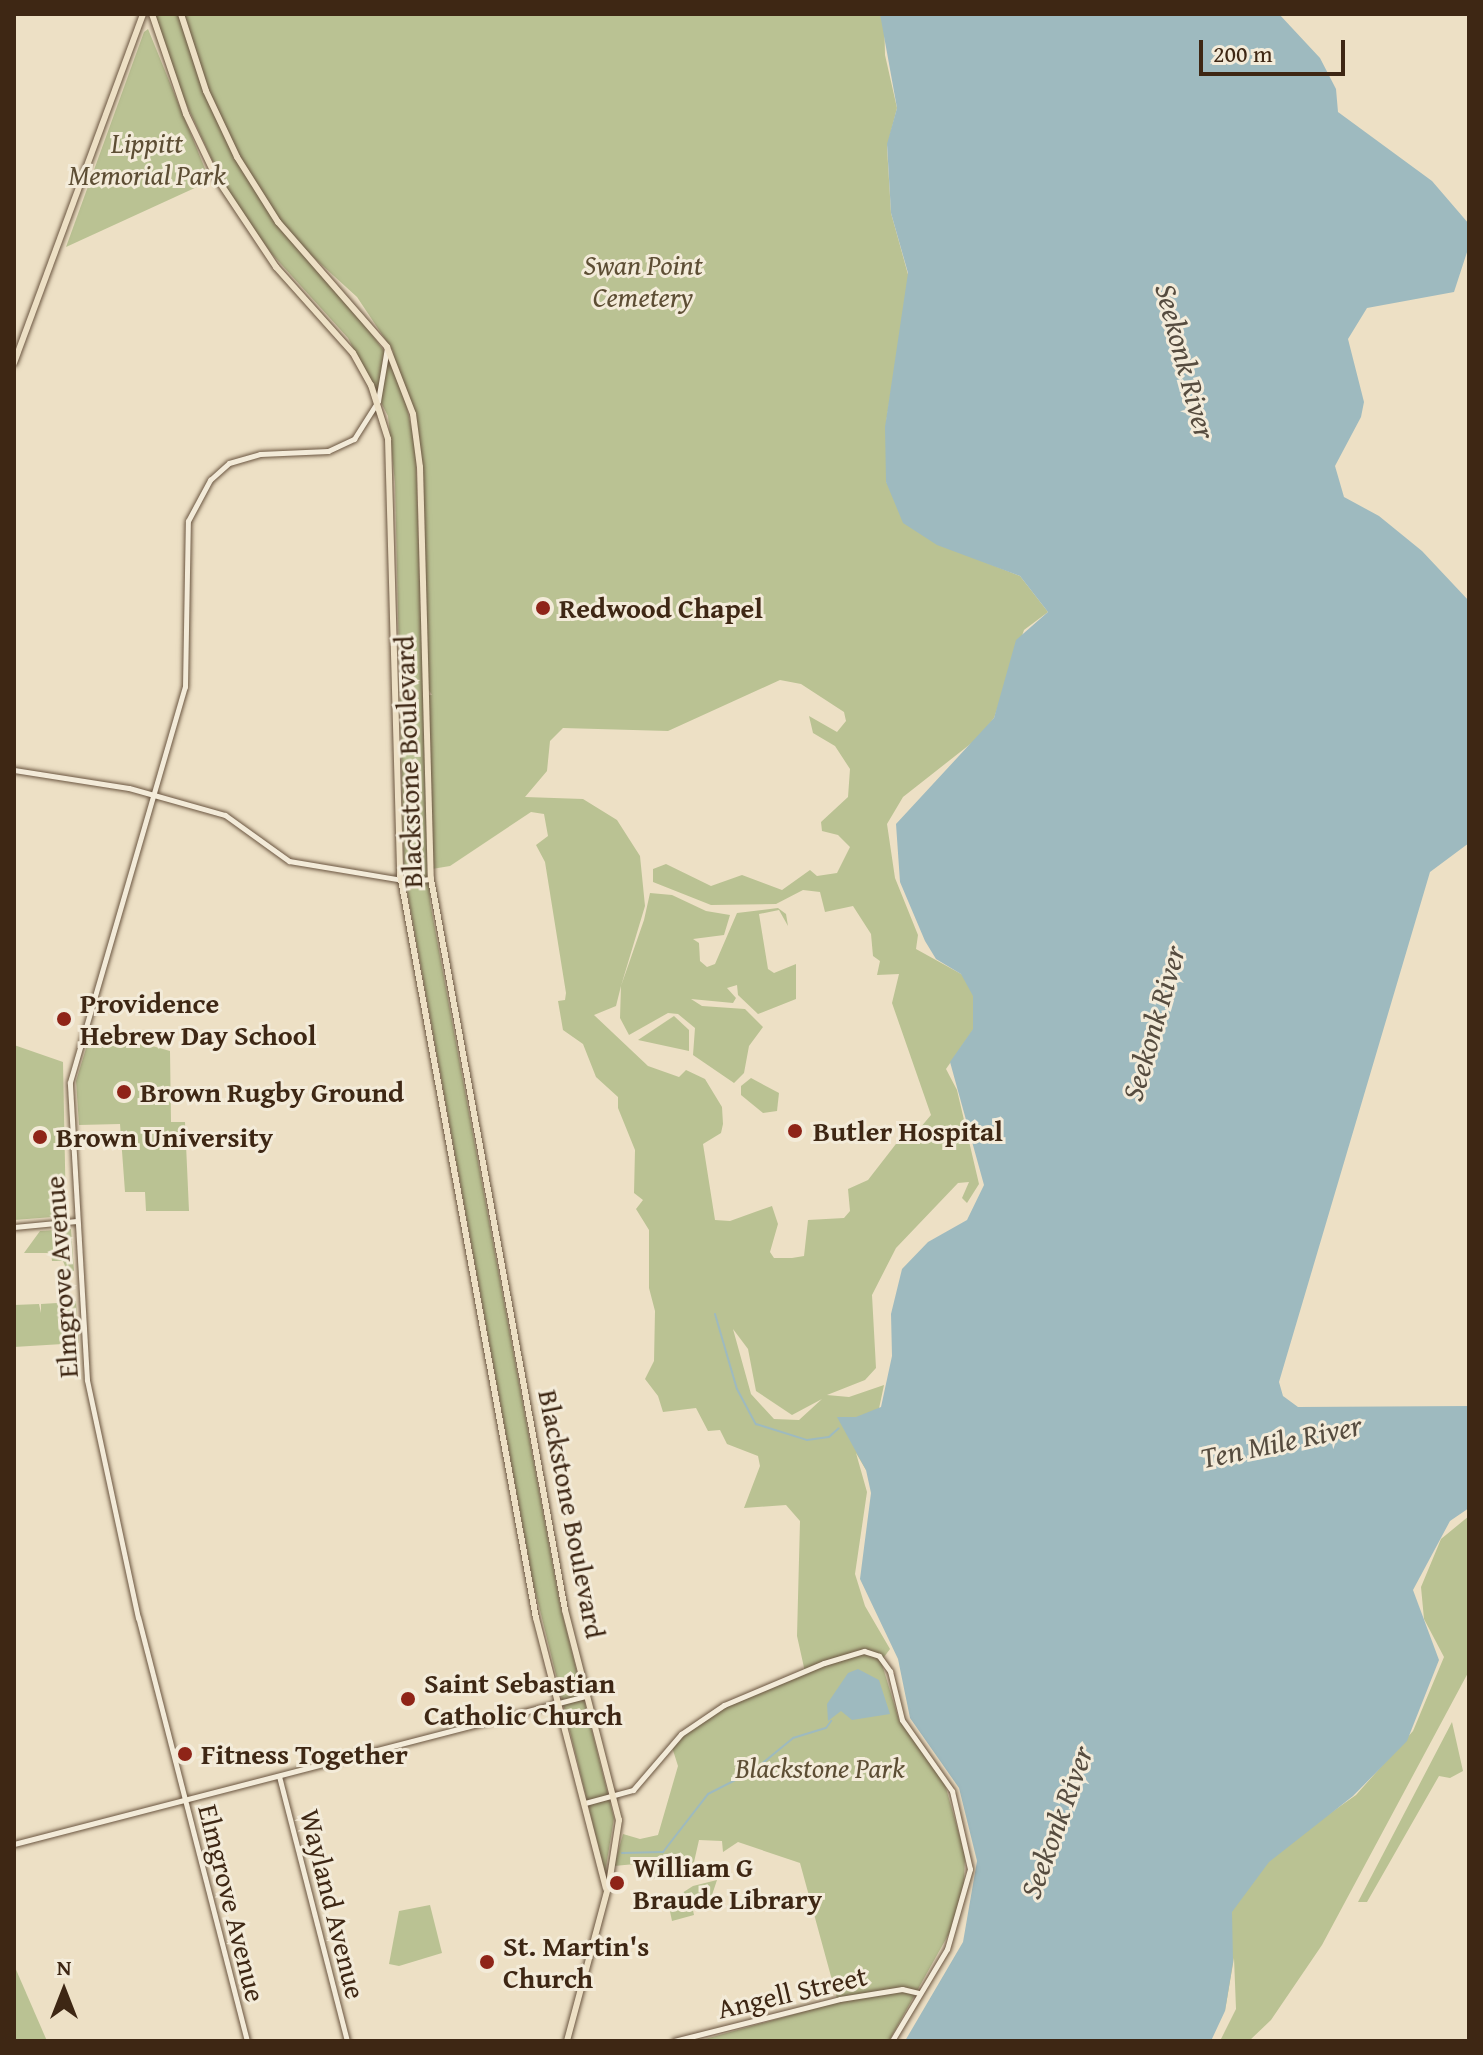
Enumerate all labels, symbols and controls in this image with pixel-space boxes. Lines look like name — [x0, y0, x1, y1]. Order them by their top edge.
scale bar — [1203, 24, 1349, 74]
text: 200 m — [1213, 36, 1273, 71]
park label: Lippitt Memorial Park — [68, 126, 226, 192]
park label: Swan Point Cemetery — [583, 248, 703, 314]
water label: Seekonk River — [1148, 279, 1224, 443]
place label: Redwood Chapel — [559, 591, 763, 625]
marker: Redwood Chapel — [534, 599, 552, 617]
street label: Blackstone Boulevard — [387, 635, 429, 889]
water label: Seekonk River — [1114, 941, 1192, 1105]
place label: Providence Hebrew Day School — [80, 986, 316, 1052]
marker: Providence Hebrew Day School — [55, 1010, 73, 1028]
place label: Brown Rugby Ground — [140, 1075, 404, 1109]
marker: Brown Rugby Ground — [115, 1083, 133, 1101]
place label: Butler Hospital — [813, 1114, 1003, 1148]
place label: Brown University — [56, 1120, 273, 1154]
marker: Butler Hospital — [784, 1120, 806, 1142]
marker: Brown University — [31, 1128, 49, 1146]
street label: Elmgrove Avenue — [37, 1175, 85, 1379]
street label: Blackstone Boulevard — [531, 1387, 613, 1641]
water label: Ten Mile River — [1197, 1406, 1365, 1476]
place label: Saint Sebastian Catholic Church — [424, 1666, 623, 1732]
marker: Saint Sebastian Catholic Church — [399, 1690, 417, 1708]
place label: Fitness Together — [201, 1737, 408, 1771]
water label: Seekonk River — [1012, 1741, 1100, 1903]
marker: Fitness Together — [176, 1745, 194, 1763]
park label: Blackstone Park — [735, 1751, 905, 1785]
street label: Elmgrove Avenue — [191, 1801, 273, 2005]
street label: Wayland Avenue — [293, 1806, 373, 2002]
place label: William G Braude Library — [633, 1850, 822, 1916]
marker: William G Braude Library — [608, 1874, 626, 1892]
place label: St. Martin's Church — [503, 1929, 649, 1995]
north arrow — [24, 1951, 104, 2031]
text: N — [57, 1951, 71, 1983]
marker: St. Martin's Church — [478, 1953, 496, 1971]
street label: Angell Street — [714, 1958, 870, 2026]

